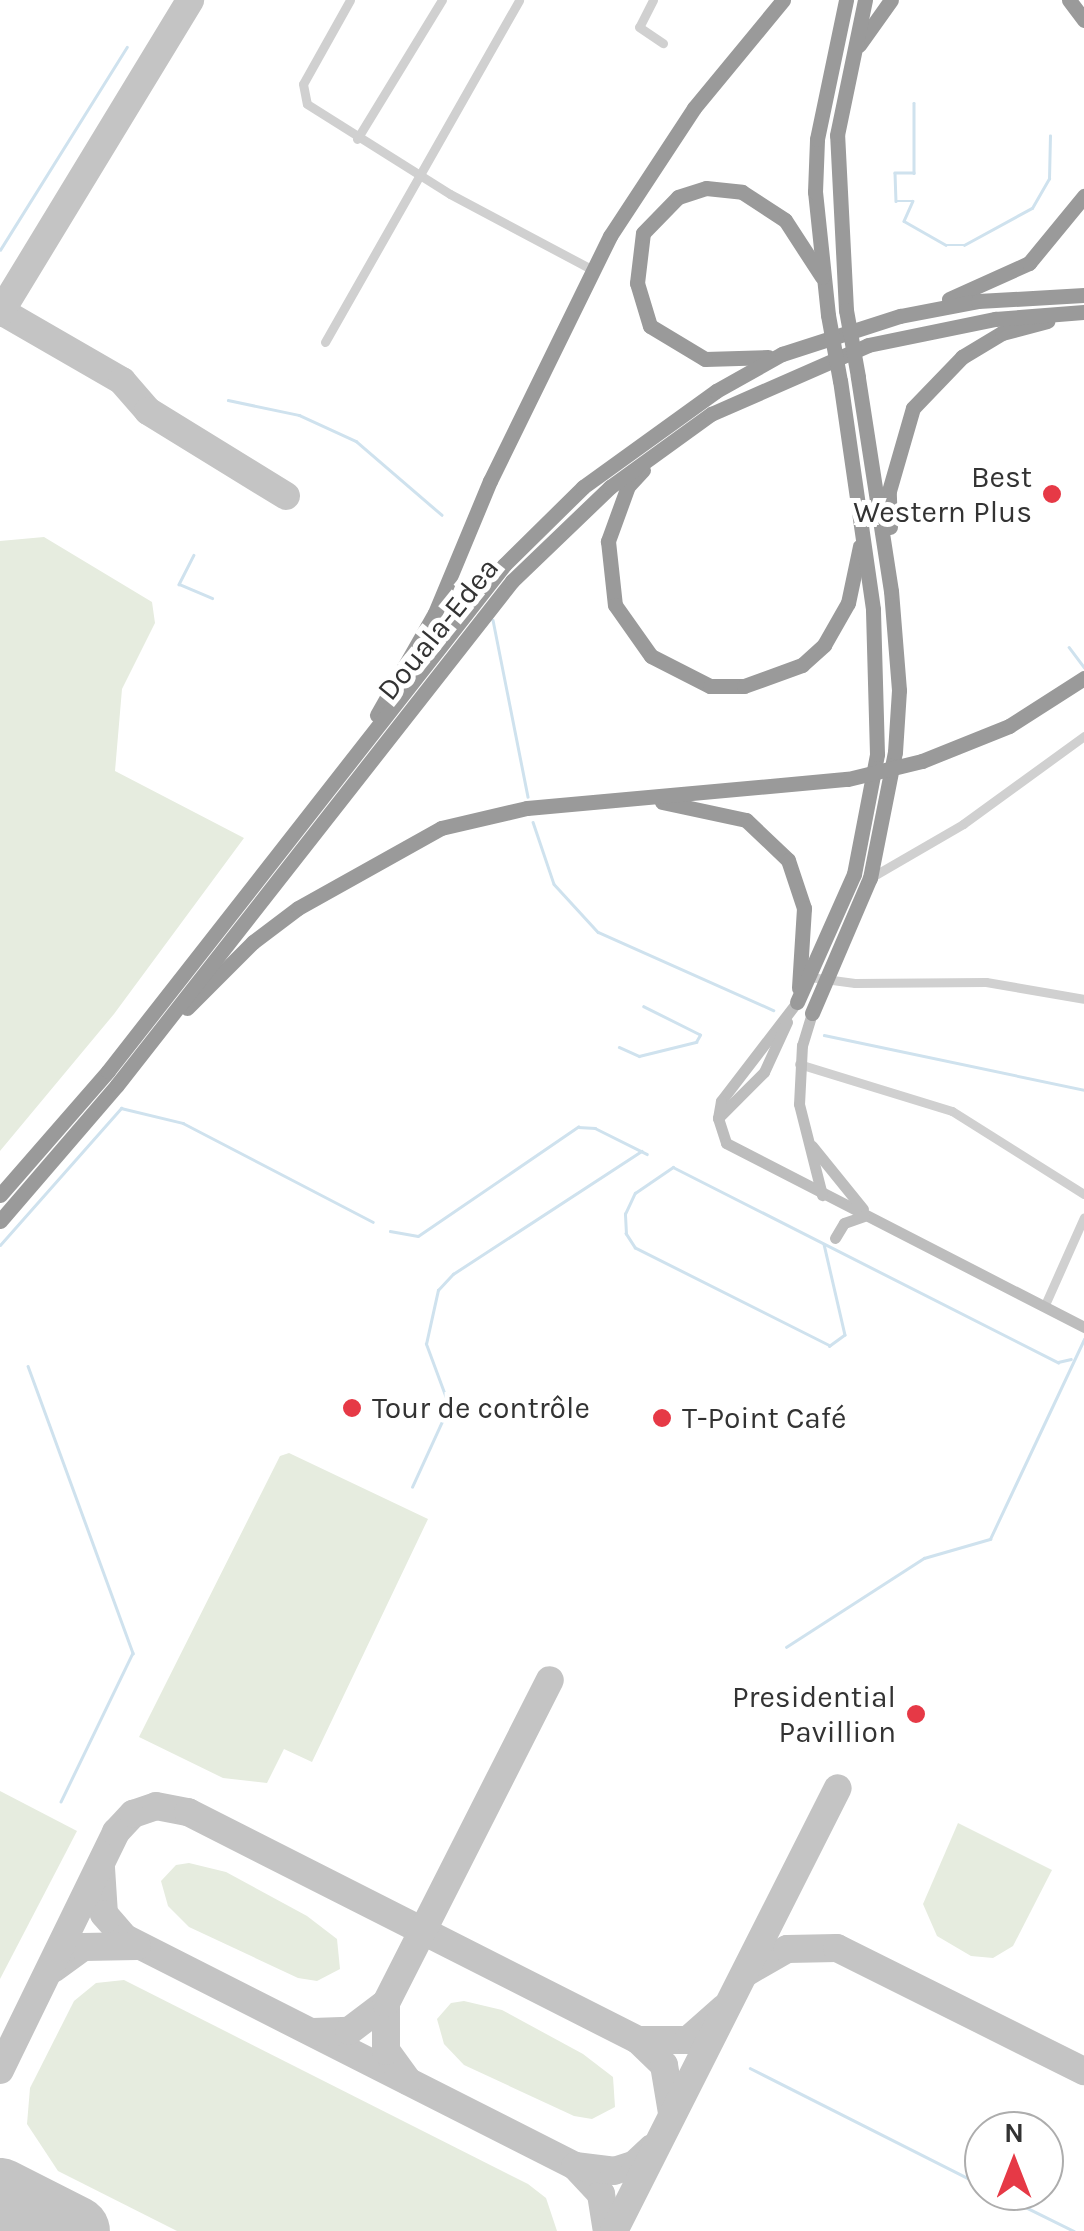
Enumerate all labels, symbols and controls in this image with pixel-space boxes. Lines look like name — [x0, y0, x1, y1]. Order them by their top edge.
place label: Best Western Plus — [853, 459, 1032, 530]
marker: Best Western Plus — [1041, 483, 1063, 505]
street label: Douala-Edea — [370, 551, 506, 707]
place label: Tour de contrôle — [372, 1390, 590, 1426]
marker: Tour de contrôle — [341, 1397, 363, 1419]
place label: T-Point Café — [682, 1400, 846, 1436]
marker: T-Point Café — [651, 1407, 673, 1429]
place label: Presidential Pavillion — [732, 1679, 896, 1750]
marker: Presidential Pavillion — [905, 1703, 927, 1725]
north arrow — [964, 2111, 1064, 2211]
text: N — [1004, 2116, 1024, 2149]

